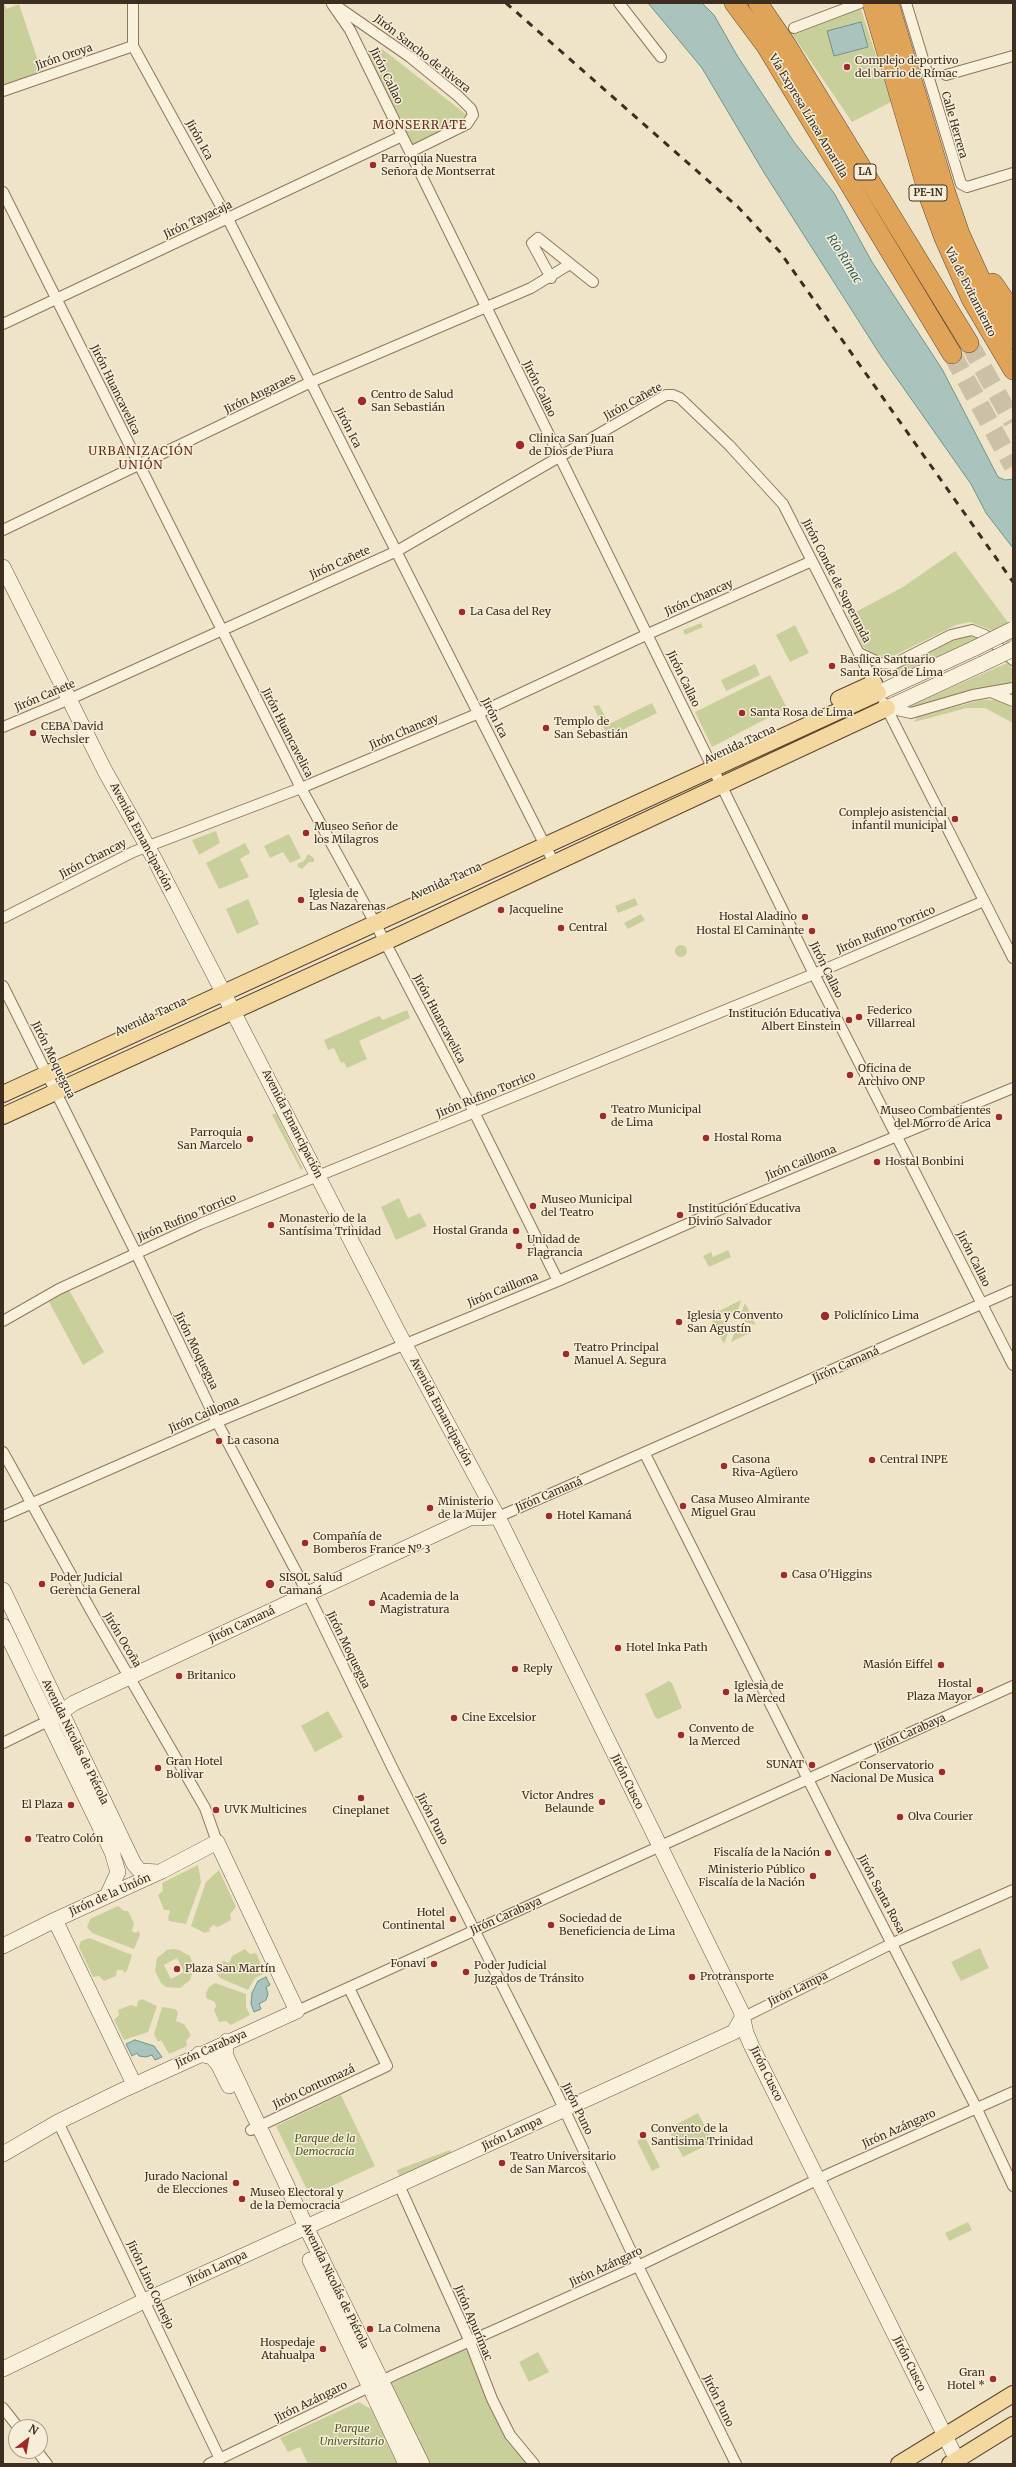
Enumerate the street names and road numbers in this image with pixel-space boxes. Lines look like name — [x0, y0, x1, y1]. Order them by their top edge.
street label: Jirón Sancho de Rivera — [371, 12, 473, 96]
street label: Jirón Oroya — [34, 41, 94, 73]
street label: Jirón Callao — [367, 46, 405, 106]
street label: Vía Expresa Línea Amarilla — [766, 52, 850, 180]
street label: Calle Herrera — [938, 90, 970, 160]
street label: Jirón Ica — [183, 118, 215, 162]
road number: LA — [854, 164, 876, 180]
road number: PE-1N — [909, 185, 947, 201]
street label: Jirón Tayacaja — [162, 198, 234, 242]
street label: Vía de Evitamiento — [942, 245, 998, 339]
street label: Jirón Huancavelica — [87, 343, 143, 437]
street label: Jirón Callao — [520, 359, 558, 419]
street label: Jirón Angaraes — [222, 371, 298, 417]
street label: Jirón Cañete — [602, 381, 664, 423]
street label: Jirón Ica — [332, 406, 364, 450]
street label: Jirón Conde de Superunda — [799, 517, 873, 645]
street label: Jirón Cañete — [308, 544, 372, 582]
street label: Jirón Chancay — [663, 577, 735, 619]
street label: Jirón Callao — [664, 649, 702, 709]
street label: Jirón Cañete — [13, 677, 77, 715]
street label: Jirón Huancavelica — [259, 686, 315, 780]
street label: Jirón Ica — [478, 696, 510, 740]
street label: Jirón Chancay — [368, 712, 440, 752]
street label: Avenida Tacna — [702, 723, 778, 767]
street label: Avenida Emancipación — [107, 781, 175, 893]
street label: Jirón Chancay — [57, 836, 129, 882]
street label: Avenida Tacna — [408, 860, 484, 904]
street label: Jirón Rufino Torrico — [835, 903, 937, 957]
street label: Jirón Callao — [807, 940, 845, 1000]
street label: Jirón Huancavelica — [410, 972, 468, 1066]
street label: Avenida Tacna — [113, 995, 189, 1039]
street label: Jirón Moquegua — [29, 1019, 77, 1101]
street label: Avenida Emancipación — [259, 1067, 325, 1181]
street label: Jirón Rufino Torrico — [434, 1069, 538, 1121]
street label: Jirón Cailloma — [764, 1143, 838, 1183]
street label: Jirón Rufino Torrico — [136, 1191, 238, 1245]
street label: Jirón Callao — [953, 1229, 993, 1289]
street label: Jirón Cailloma — [466, 1270, 540, 1310]
street label: Jirón Moquegua — [172, 1310, 220, 1392]
street label: Jirón Camaná — [811, 1344, 881, 1386]
street label: Avenida Emancipación — [407, 1356, 475, 1468]
street label: Jirón Cailloma — [167, 1394, 241, 1436]
street label: Jirón Camaná — [514, 1475, 584, 1515]
street label: Jirón Camaná — [207, 1604, 277, 1646]
street label: Jirón Moquegua — [324, 1609, 372, 1691]
street label: Jirón Ocoña — [100, 1610, 144, 1670]
street label: Avenida Nicolás de Piérola — [39, 1677, 111, 1807]
street label: Jirón Carabaya — [872, 1711, 948, 1755]
street label: Jirón Cusco — [608, 1752, 646, 1812]
street label: Jirón Puno — [413, 1791, 451, 1847]
street label: Jirón Santa Rosa — [855, 1853, 907, 1935]
street label: Jirón de la Unión — [67, 1871, 153, 1919]
street label: Jirón Carabaya — [468, 1894, 544, 1938]
street label: Jirón Lampa — [766, 1969, 830, 2009]
street label: Jirón Carabaya — [173, 2027, 249, 2071]
street label: Jirón Cusco — [747, 2044, 785, 2104]
street label: Jirón Contumazá — [271, 2062, 357, 2112]
street label: Jirón Puno — [559, 2081, 595, 2137]
street label: Jirón Azángaro — [860, 2107, 938, 2151]
street label: Jirón Lampa — [480, 2114, 544, 2154]
street label: Avenida Nicolás de Piérola — [299, 2221, 371, 2351]
street label: Jirón Lino Cornejo — [124, 2239, 176, 2331]
street label: Jirón Azángaro — [567, 2244, 645, 2290]
street label: Jirón Lampa — [185, 2248, 249, 2288]
street label: Jirón Apurímac — [451, 2283, 495, 2363]
street label: Jirón Cusco — [890, 2334, 928, 2394]
street label: Jirón Puno — [700, 2373, 736, 2429]
street label: Jirón Azángaro — [273, 2379, 349, 2425]

